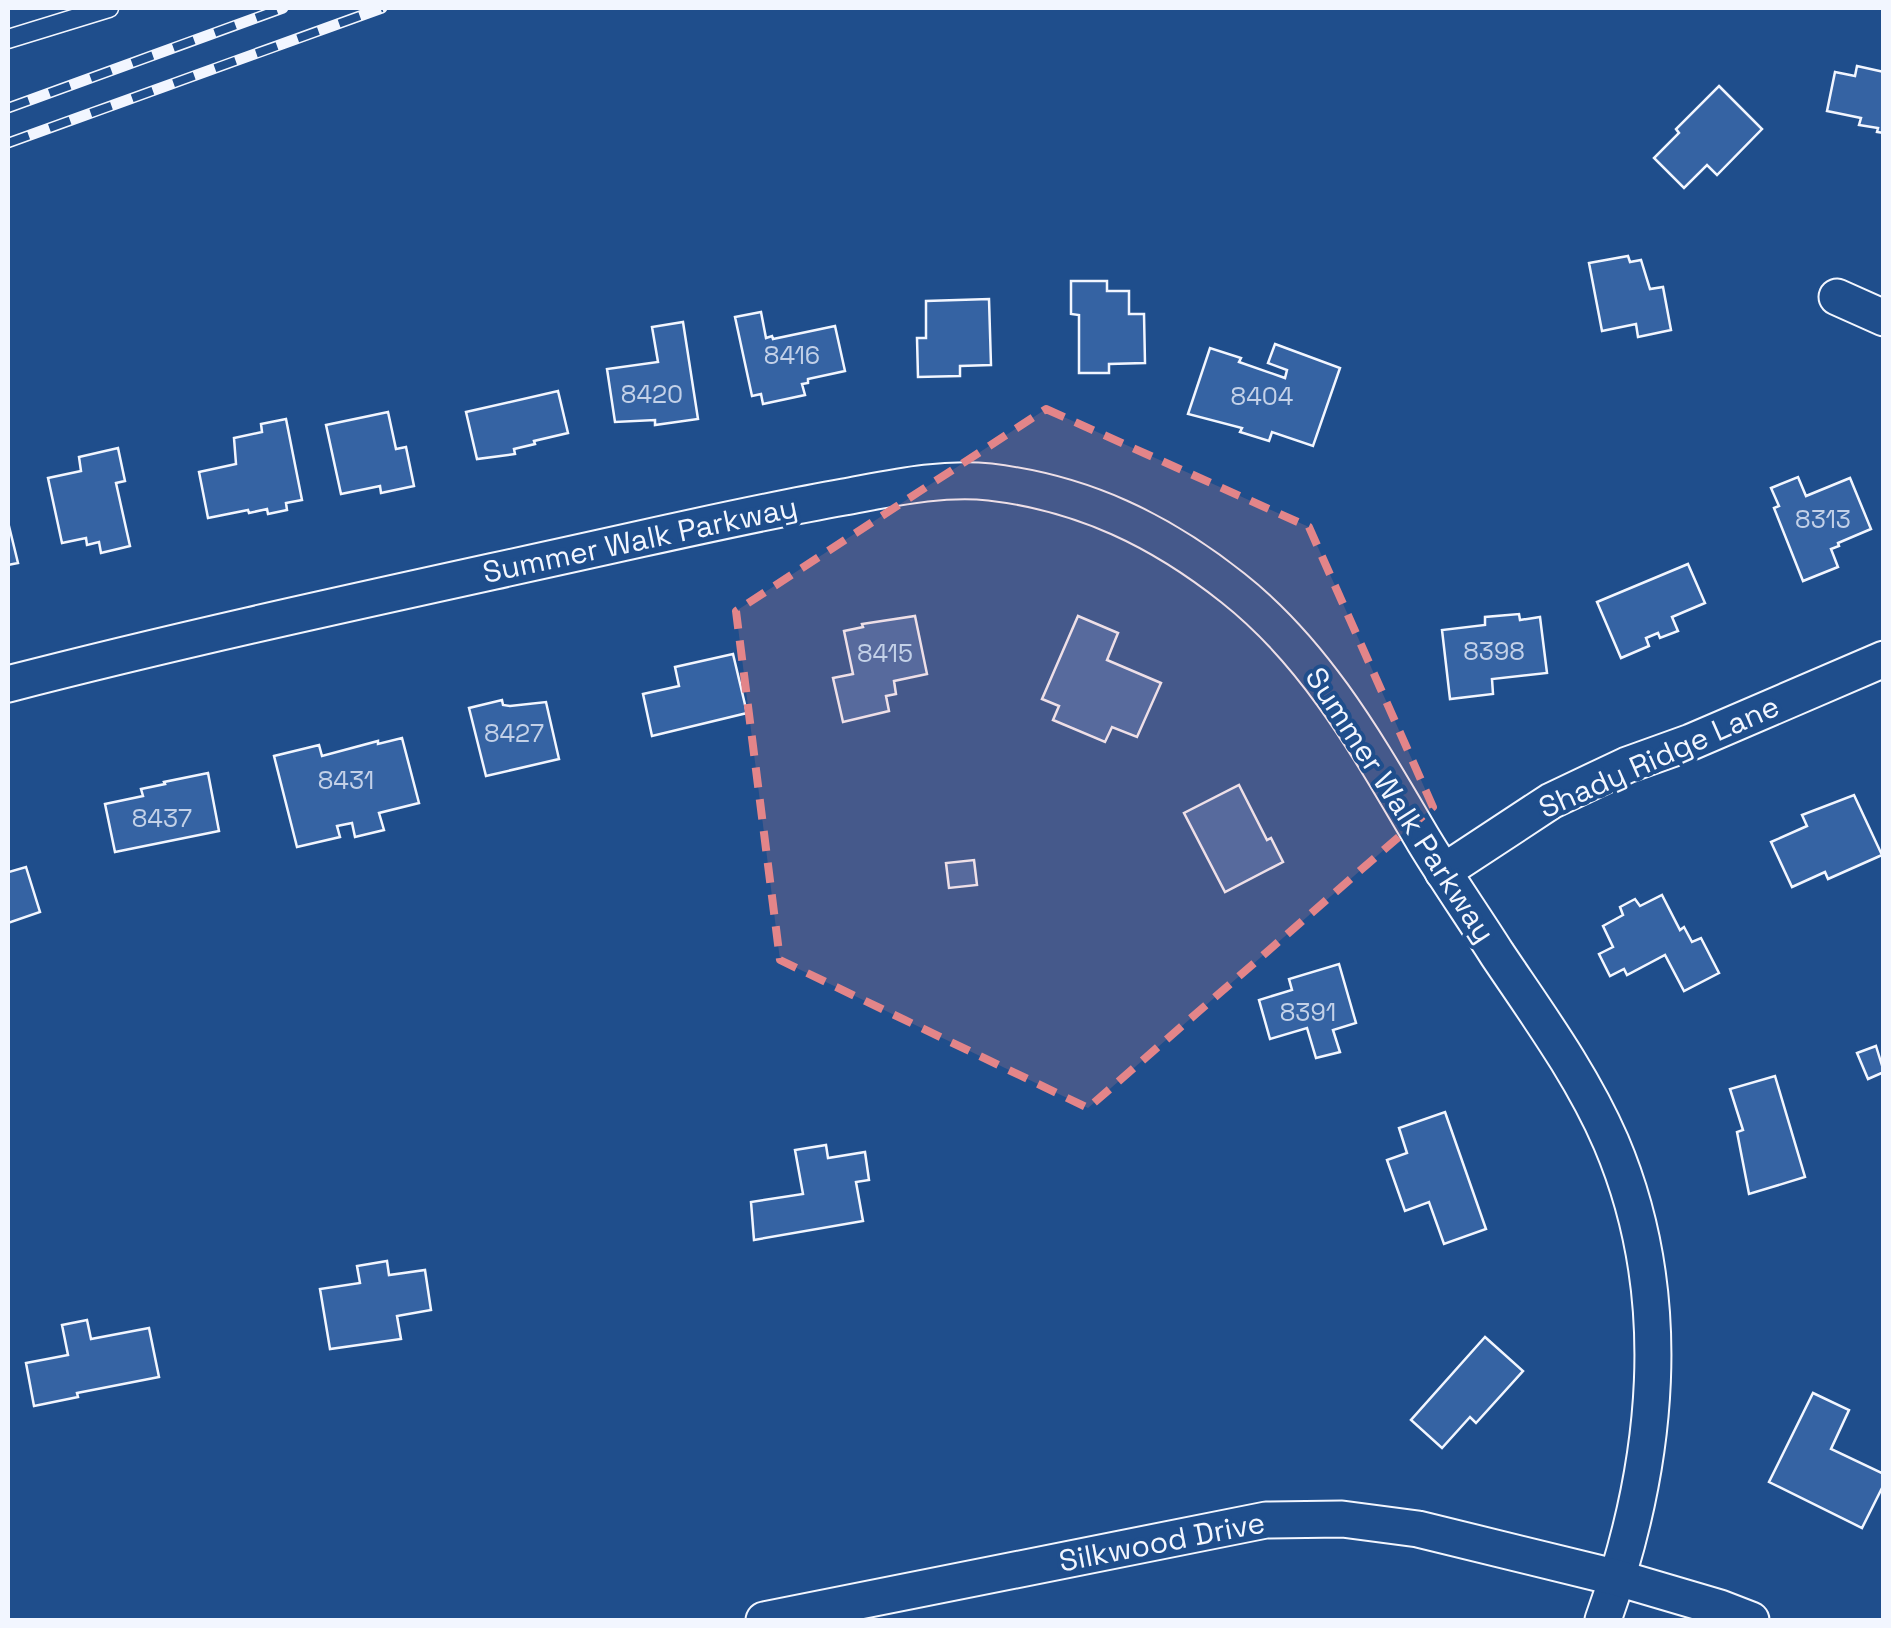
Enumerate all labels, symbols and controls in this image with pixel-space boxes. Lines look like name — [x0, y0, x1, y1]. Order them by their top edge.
house number: 8416 — [764, 339, 820, 371]
house number: 8420 — [621, 378, 683, 410]
house number: 8404 — [1231, 380, 1293, 412]
street label: Summer Walk Parkway — [479, 487, 801, 592]
house number: 8313 — [1795, 503, 1851, 535]
house number: 8398 — [1463, 635, 1525, 667]
house number: 8415 — [857, 637, 913, 669]
street label: Summer Walk Parkway — [1297, 660, 1504, 950]
street label: Shady Ridge Lane — [1533, 686, 1785, 827]
house number: 8427 — [484, 717, 544, 749]
house number: 8431 — [318, 764, 374, 796]
house number: 8437 — [132, 802, 192, 834]
house number: 8391 — [1280, 996, 1336, 1028]
street label: Silkwood Drive — [1056, 1502, 1268, 1581]

